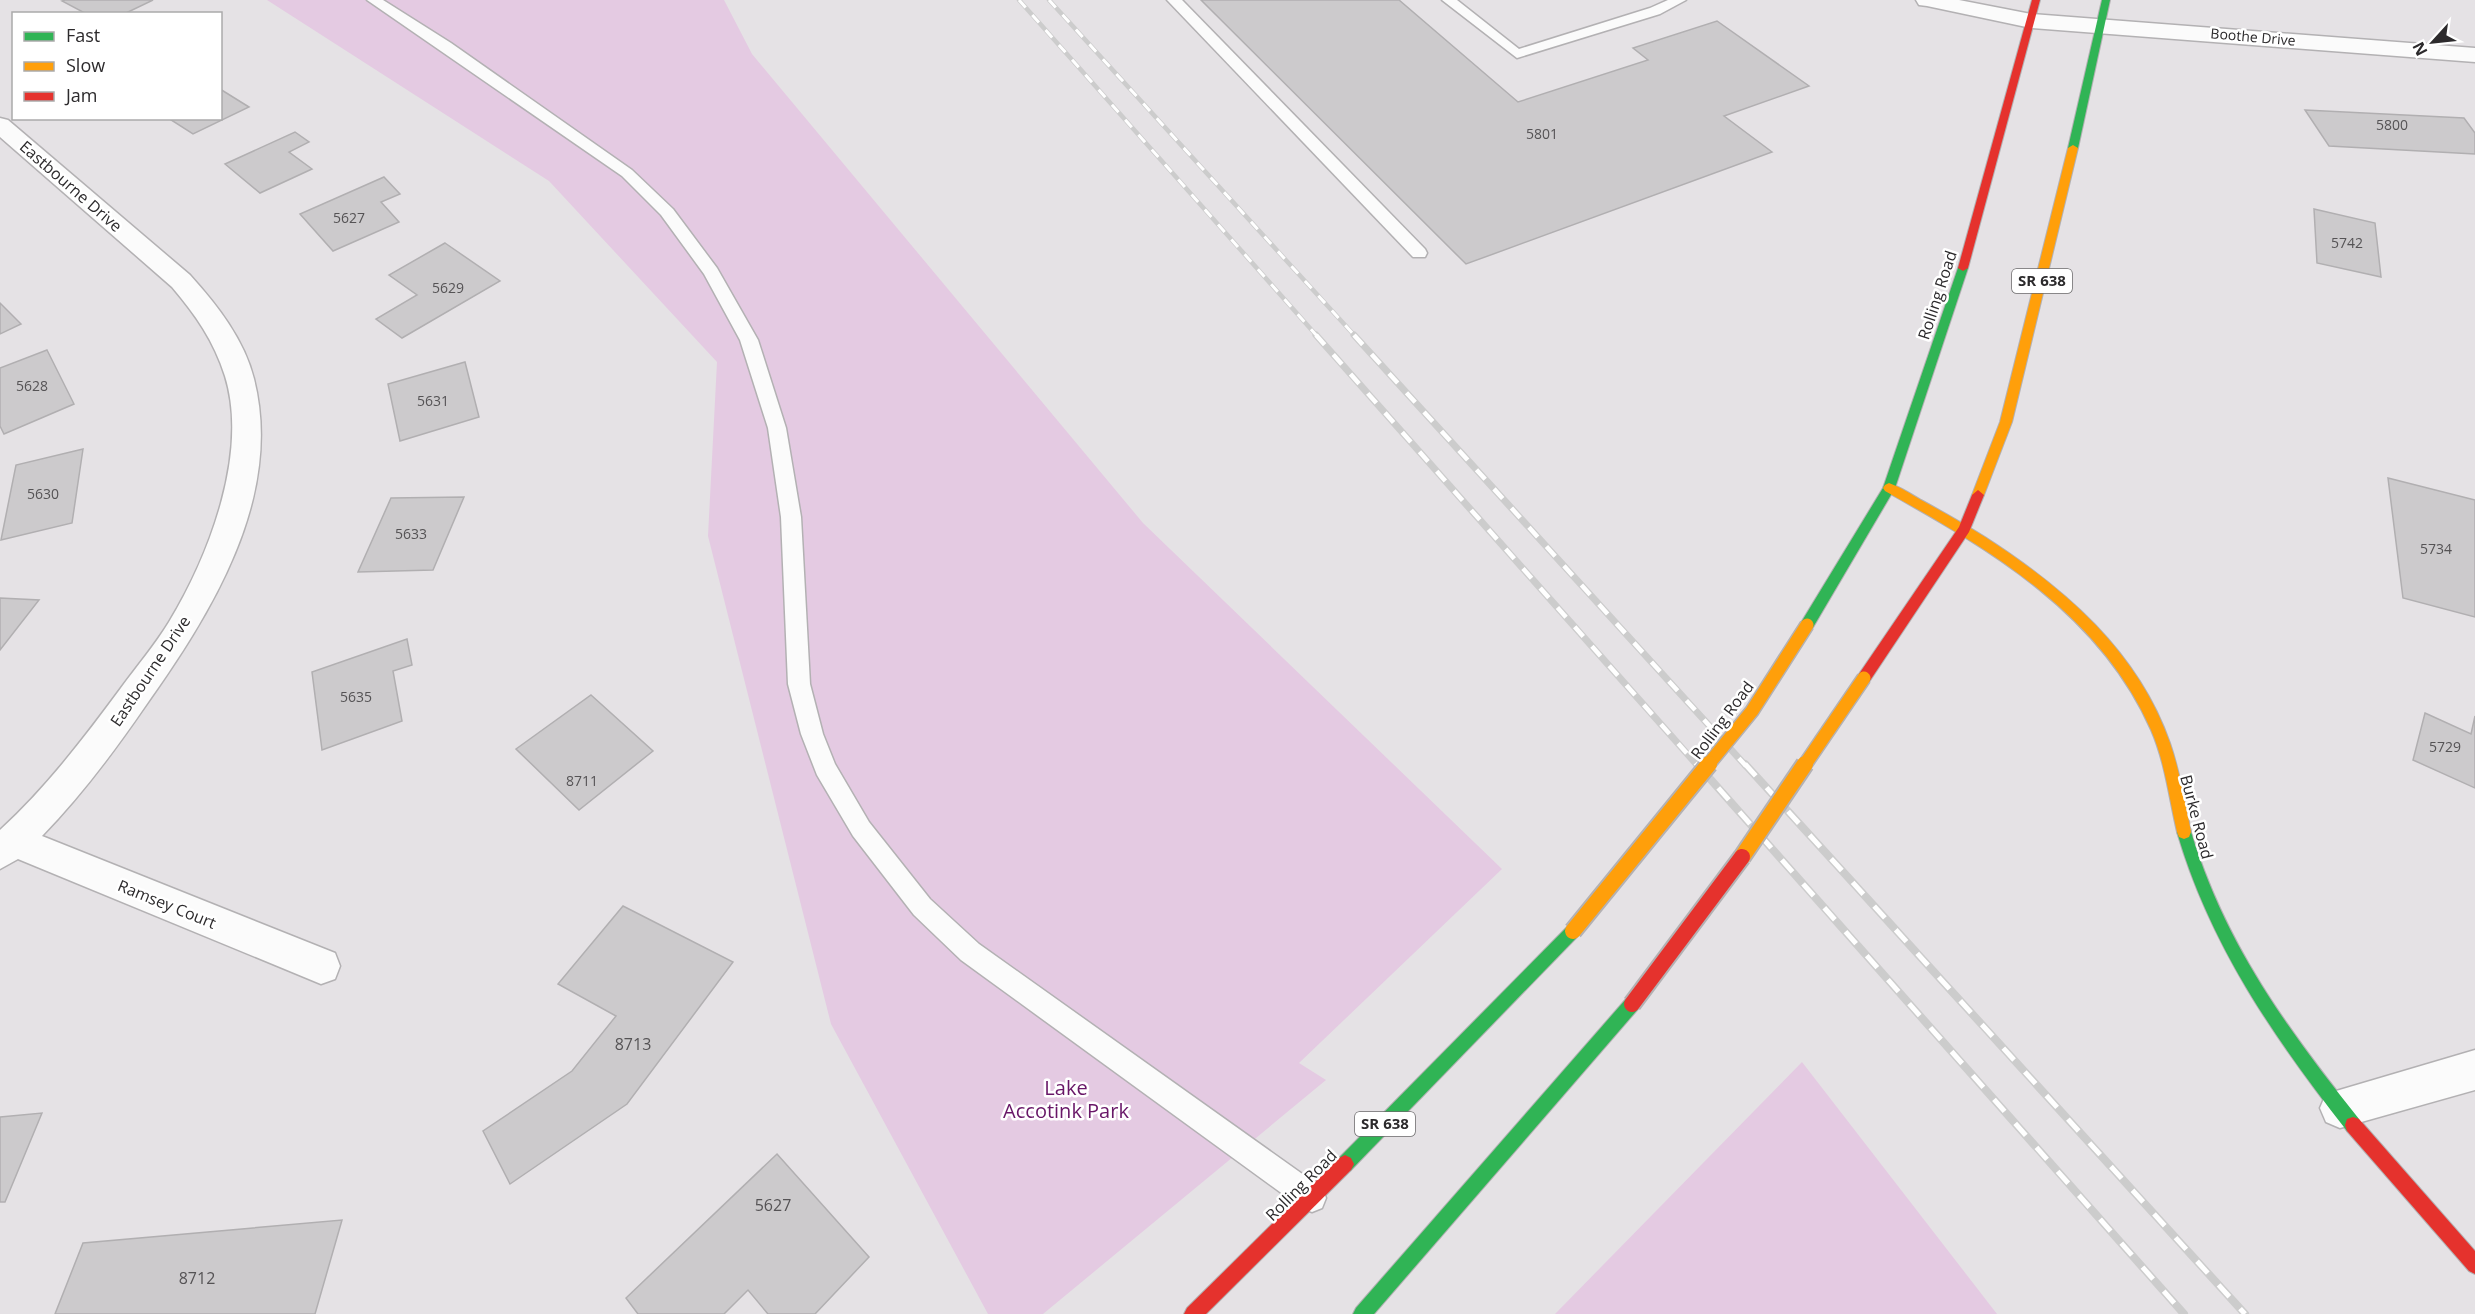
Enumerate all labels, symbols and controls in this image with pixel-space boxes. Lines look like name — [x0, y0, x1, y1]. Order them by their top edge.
legend — [12, 12, 222, 120]
north arrow — [2403, 12, 2463, 72]
text: Fast — [66, 23, 100, 47]
street label: Boothe Drive — [2210, 23, 2296, 50]
text: N — [2407, 38, 2432, 60]
text: Slow — [66, 53, 105, 77]
text: Jam — [64, 83, 98, 107]
house number: 5800 — [2376, 115, 2408, 134]
house number: 5801 — [1526, 124, 1558, 143]
street label: Eastbourne Drive — [15, 135, 127, 237]
house number: 5627 — [333, 208, 365, 227]
house number: 5742 — [2331, 233, 2363, 252]
street label: Rolling Road — [1912, 248, 1962, 342]
road number: SR 638 — [2012, 269, 2072, 293]
house number: 5629 — [432, 278, 464, 297]
house number: 5628 — [16, 376, 48, 395]
house number: 5631 — [417, 391, 449, 410]
house number: 5630 — [27, 484, 59, 503]
house number: 5633 — [395, 524, 427, 543]
house number: 5734 — [2420, 539, 2452, 558]
street label: Eastbourne Drive — [105, 611, 195, 731]
street label: Rolling Road — [1685, 676, 1759, 764]
house number: 5635 — [340, 687, 372, 706]
house number: 5729 — [2429, 737, 2461, 756]
house number: 8711 — [566, 771, 598, 790]
street label: Burke Road — [2175, 772, 2219, 862]
street label: Ramsey Court — [115, 874, 220, 934]
house number: 8713 — [615, 1033, 651, 1055]
park label: Lake Accotink Park — [1003, 1074, 1129, 1124]
road number: SR 638 — [1355, 1112, 1415, 1136]
street label: Rolling Road — [1261, 1145, 1341, 1225]
house number: 5627 — [755, 1194, 791, 1216]
house number: 8712 — [179, 1267, 215, 1289]

